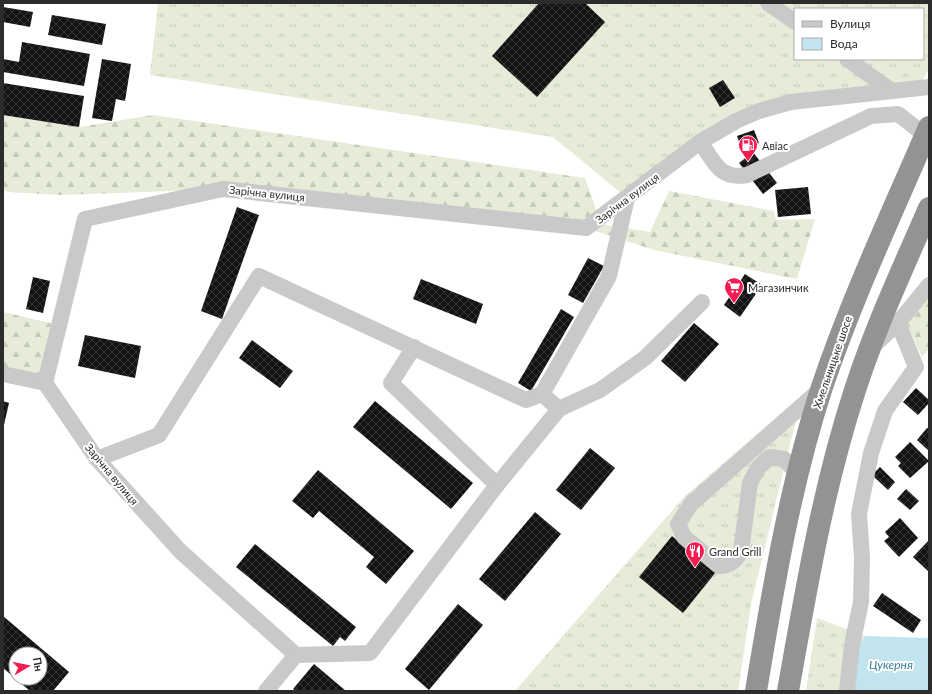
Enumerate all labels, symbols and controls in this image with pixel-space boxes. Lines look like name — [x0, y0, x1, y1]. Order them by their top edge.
legend — [794, 8, 924, 60]
text: Вулиця — [830, 16, 870, 31]
text: Вода — [830, 36, 858, 51]
fuel station icon: Авіас — [737, 134, 759, 162]
place label: Авіас — [762, 139, 788, 152]
street label: Зарічна вулиця — [593, 170, 661, 226]
street label: Зарічна вулиця — [229, 183, 305, 203]
supermarket icon: Магазинчик — [723, 276, 745, 304]
place label: Магазинчик — [748, 281, 809, 294]
street label: Хмельницьке шосе — [810, 314, 854, 410]
street label: Зарічна вулиця — [83, 441, 141, 507]
restaurant icon: Grand Grill — [684, 540, 706, 568]
place label: Grand Grill — [709, 545, 761, 558]
north arrow — [8, 646, 48, 686]
text: Пн — [31, 656, 46, 672]
water label: Цукерня — [869, 657, 913, 672]

